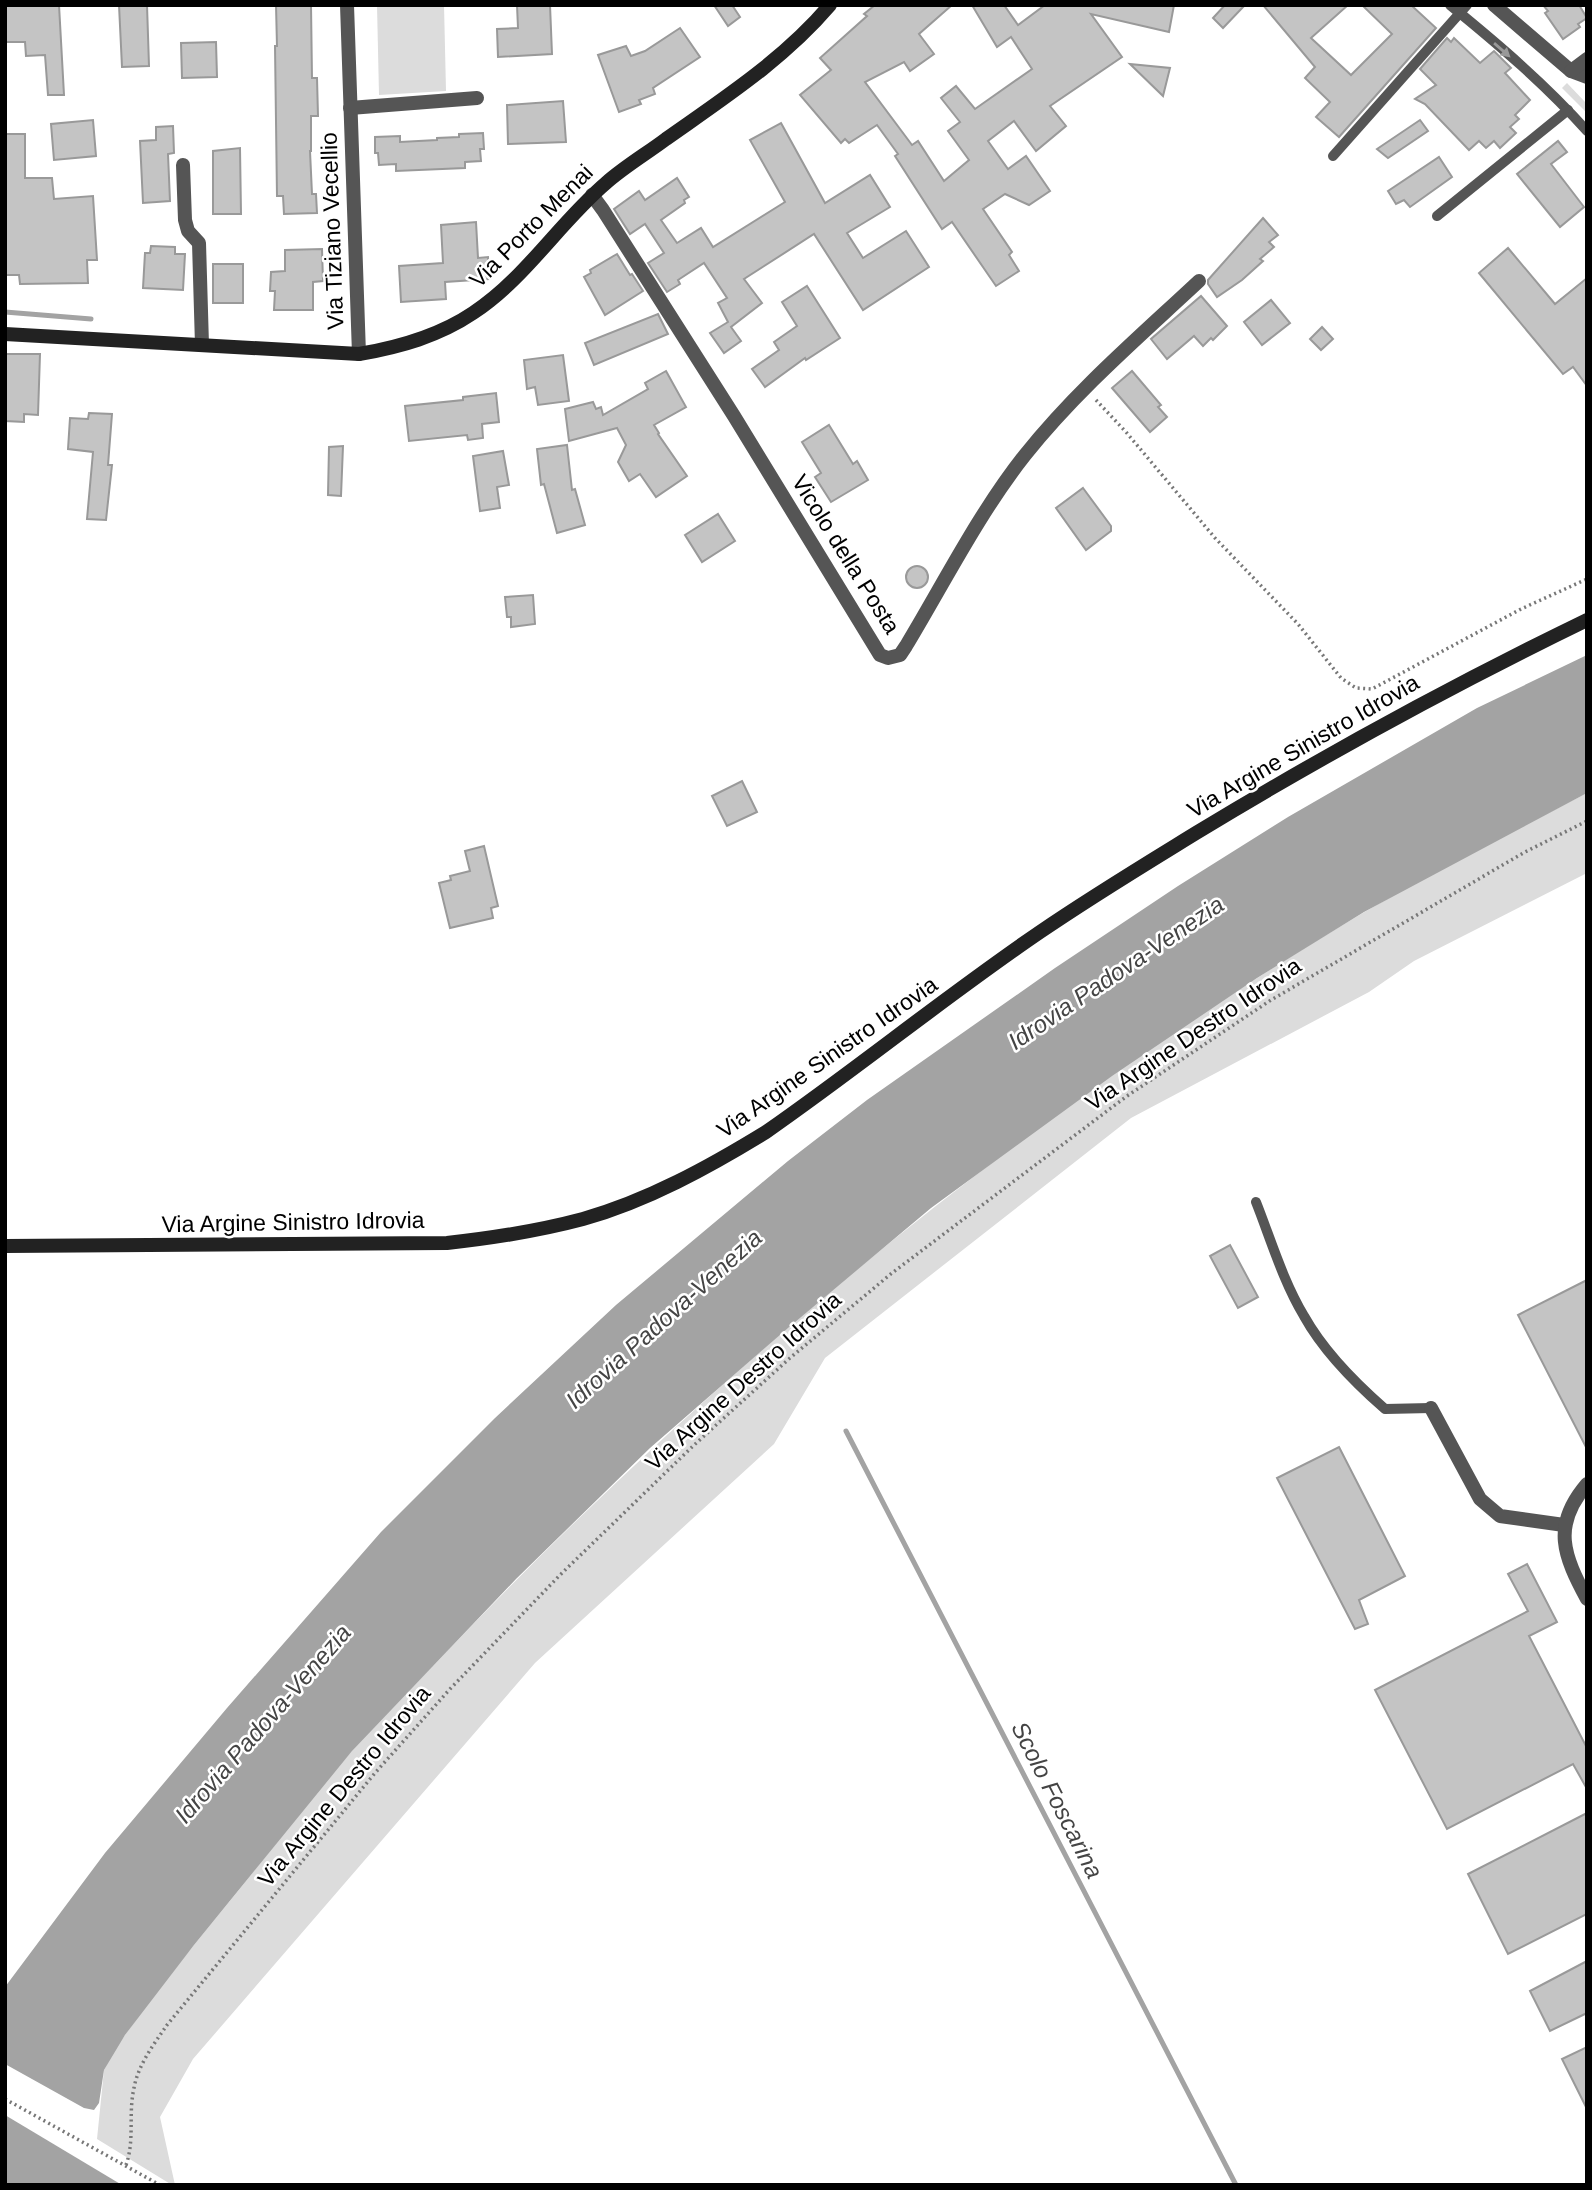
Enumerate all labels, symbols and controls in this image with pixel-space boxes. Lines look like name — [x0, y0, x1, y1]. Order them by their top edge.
one-way arrow — [1493, 42, 1511, 58]
street label: Via Tiziano Vecellio — [316, 132, 348, 330]
street label: Via Porto Menai — [464, 159, 598, 293]
street label: Vicolo della Posta — [787, 470, 905, 638]
street label: Via Argine Sinistro Idrovia — [1183, 669, 1424, 823]
water label: Idrovia Padova-Venezia — [1003, 890, 1229, 1055]
street label: Via Argine Destro Idrovia — [1080, 952, 1306, 1116]
street label: Via Argine Sinistro Idrovia — [712, 971, 942, 1143]
street label: Via Argine Sinistro Idrovia — [161, 1207, 425, 1237]
water label: Idrovia Padova-Venezia — [560, 1224, 767, 1414]
street label: Via Argine Destro Idrovia — [640, 1286, 846, 1476]
water label: Idrovia Padova-Venezia — [169, 1619, 356, 1828]
street label: Via Argine Destro Idrovia — [252, 1680, 436, 1892]
water label: Scolo Foscarina — [1006, 1717, 1109, 1883]

